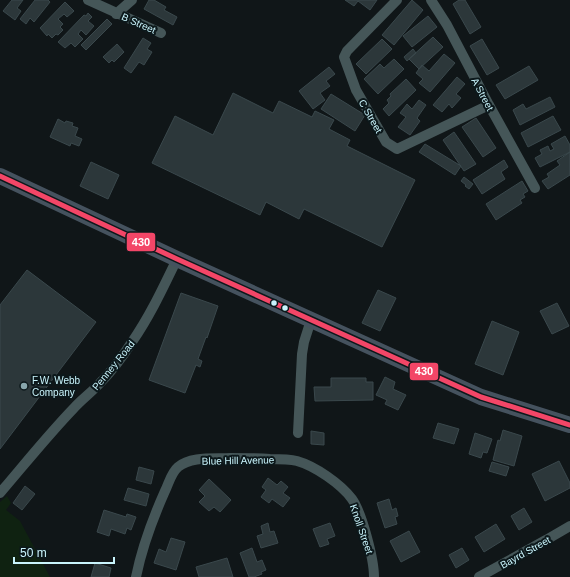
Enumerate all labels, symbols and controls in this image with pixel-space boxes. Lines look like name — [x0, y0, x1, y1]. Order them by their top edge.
street label: B Street — [120, 11, 158, 36]
street label: A Street — [469, 76, 496, 113]
street label: C Street — [357, 98, 385, 135]
line badge: 430 — [126, 232, 156, 252]
text: 430 — [132, 236, 150, 248]
unlabelled marker — [269, 298, 279, 308]
unlabelled marker — [280, 303, 290, 313]
street label: Penney Road — [90, 338, 137, 392]
line badge: 430 — [409, 362, 439, 381]
text: 430 — [415, 365, 433, 377]
place label: F.W. Webb Company — [32, 375, 81, 398]
marker: F.W. Webb Company — [19, 381, 29, 391]
street label: Blue Hill Avenue — [202, 454, 275, 467]
street label: Knoll Street — [348, 503, 375, 556]
street label: Bayrd Street — [498, 534, 552, 571]
scale bar — [14, 539, 114, 565]
text: 50 m — [20, 546, 47, 560]

